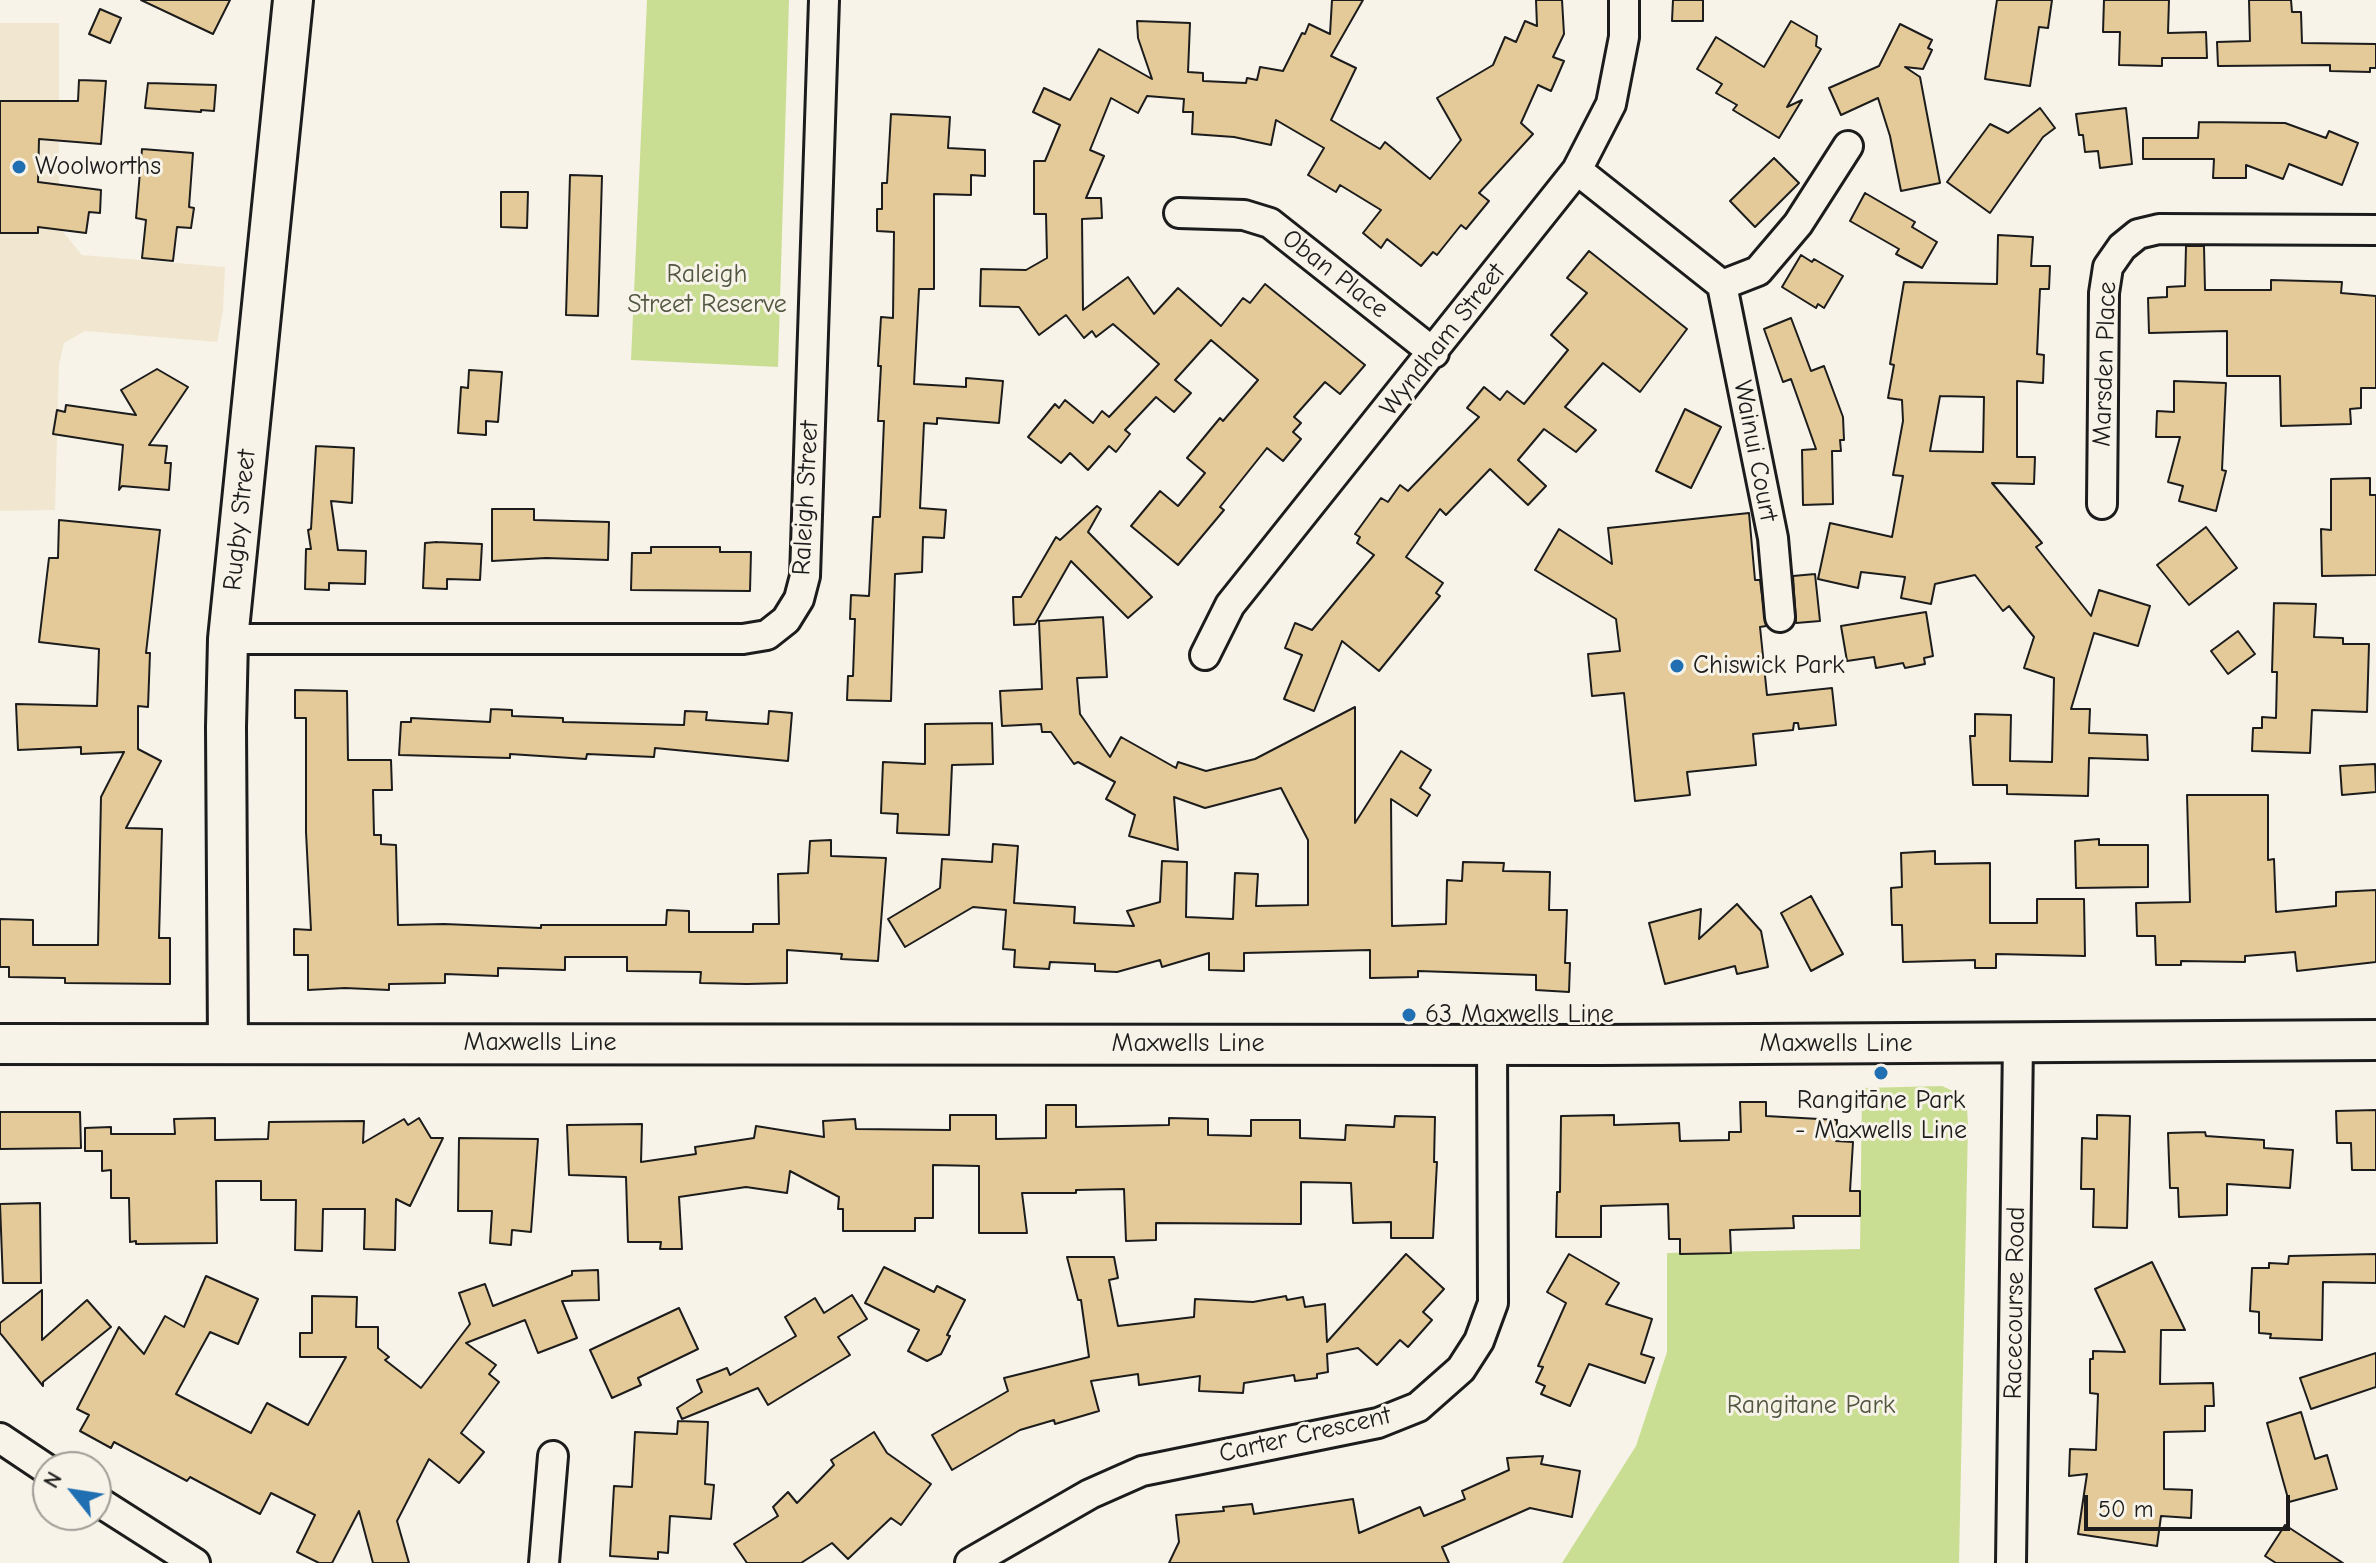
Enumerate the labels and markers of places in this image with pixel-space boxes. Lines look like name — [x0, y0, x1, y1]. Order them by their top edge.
place label: Woolworths — [35, 151, 161, 183]
marker: Woolworths — [10, 158, 28, 176]
place label: Chiswick Park — [1693, 650, 1845, 682]
marker: Chiswick Park — [1668, 657, 1686, 675]
place label: 63 Maxwells Line — [1425, 999, 1614, 1031]
marker: 63 Maxwells Line — [1400, 1006, 1418, 1024]
marker: Rangitāne Park - Maxwells Line — [1872, 1064, 1890, 1082]
place label: Rangitāne Park - Maxwells Line — [1795, 1085, 1967, 1146]

